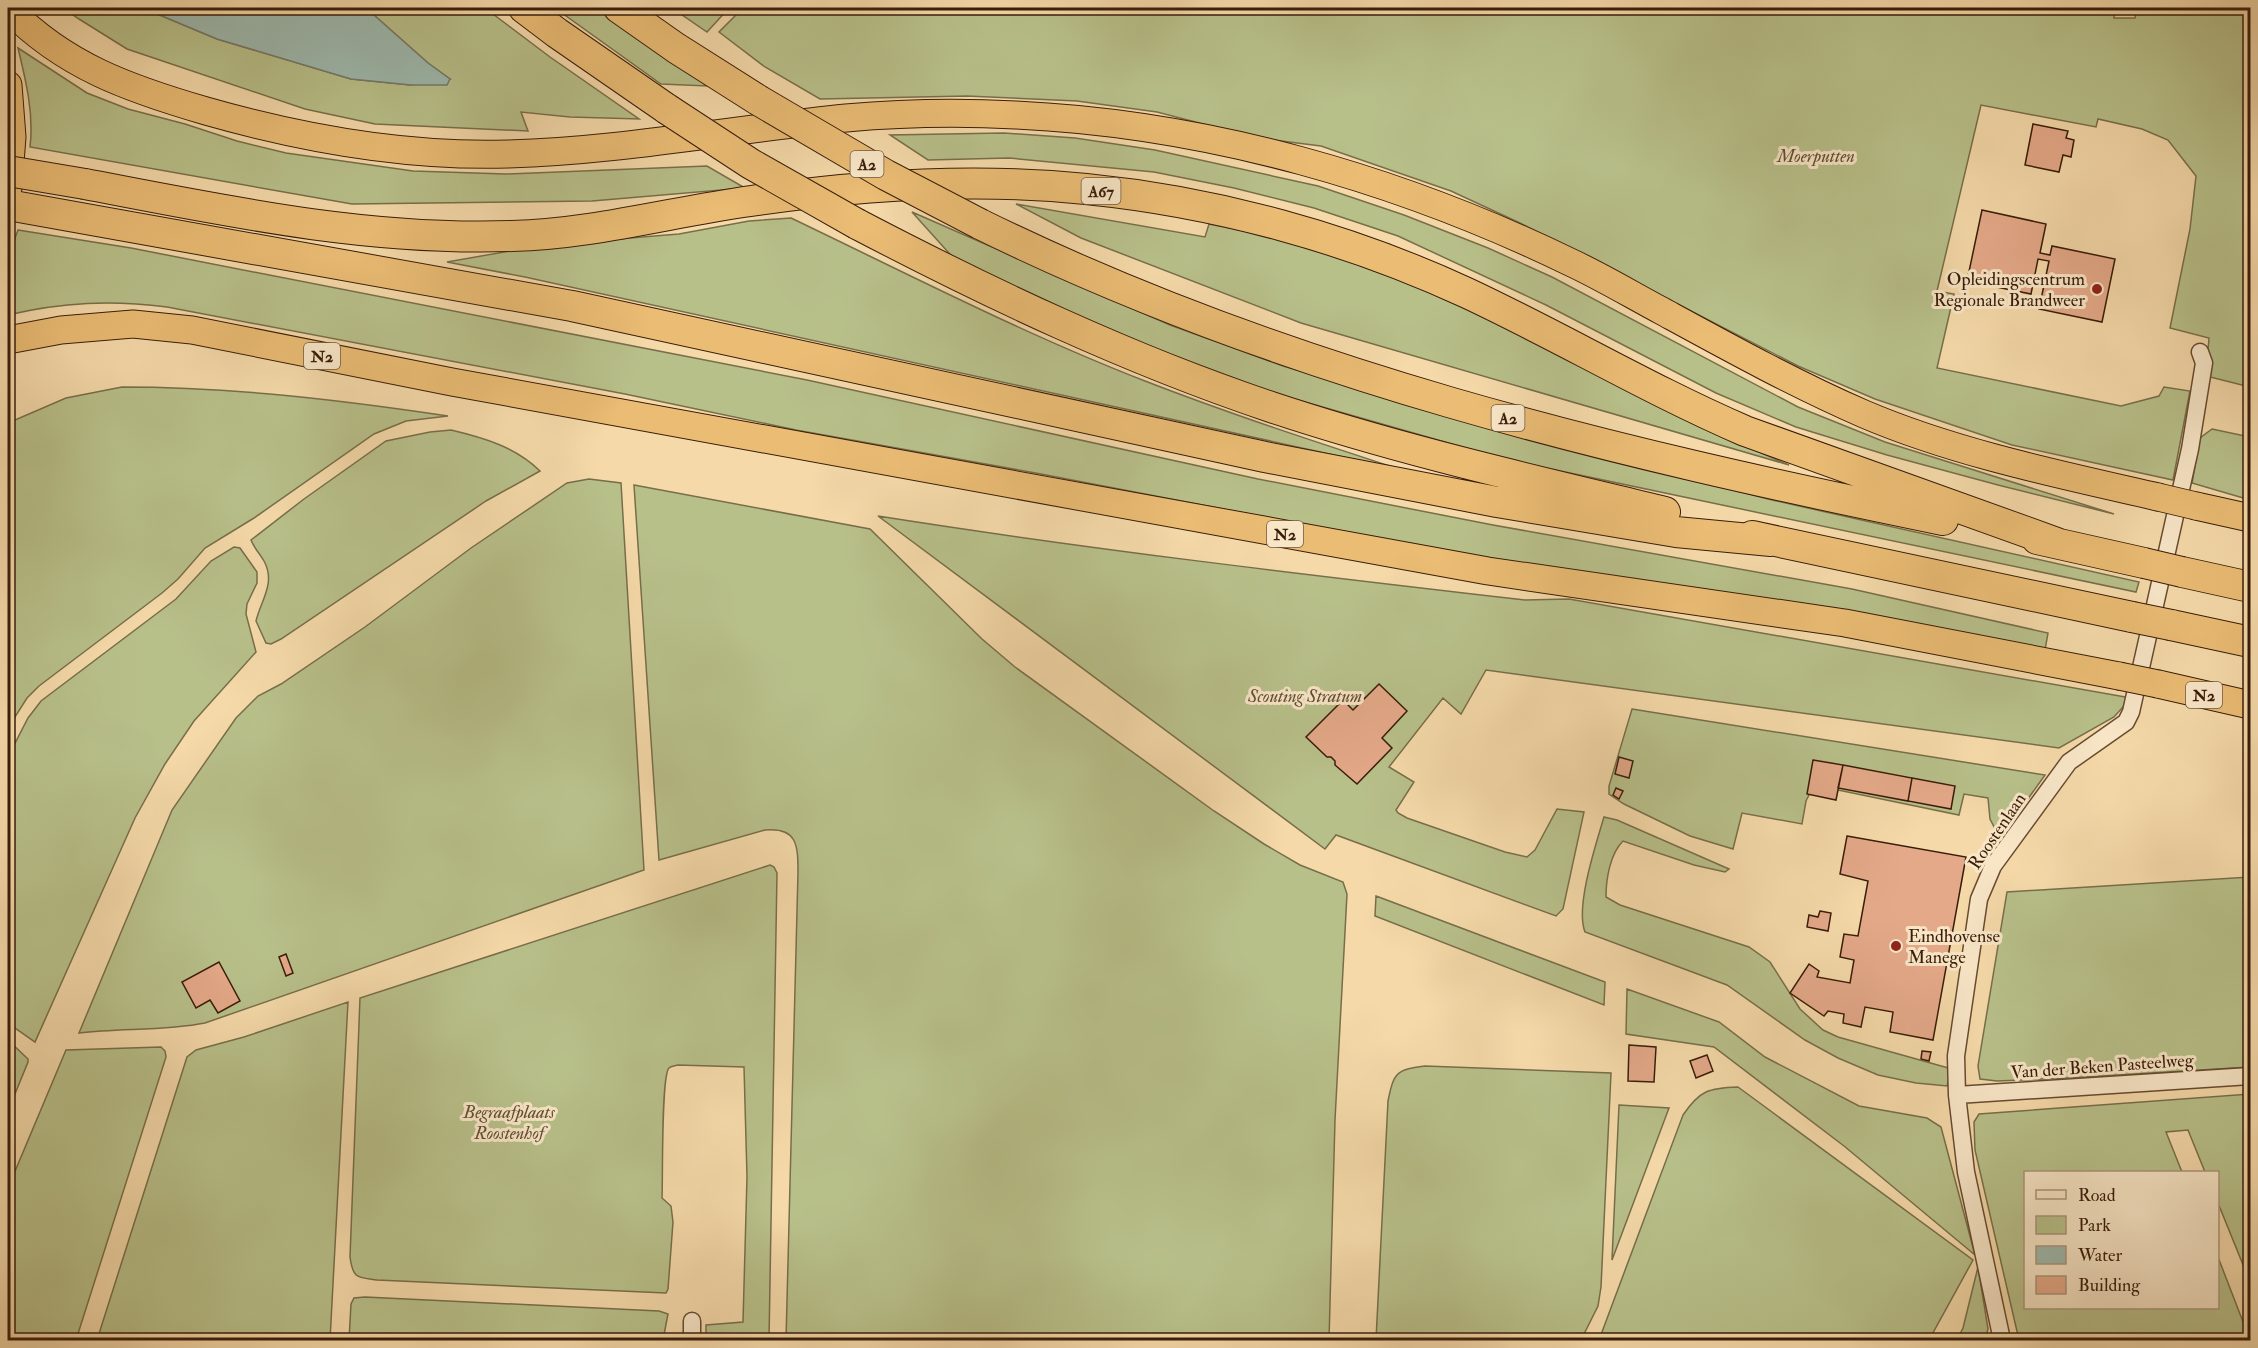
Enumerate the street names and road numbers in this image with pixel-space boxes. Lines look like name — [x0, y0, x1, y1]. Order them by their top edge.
road number: A2 — [850, 151, 884, 177]
road number: A67 — [1082, 178, 1120, 204]
road number: N2 — [304, 343, 340, 369]
road number: A2 — [1492, 405, 1524, 431]
road number: N2 — [1267, 521, 1303, 547]
road number: N2 — [2186, 682, 2222, 708]
street label: Roostenlaan — [1963, 789, 2031, 874]
street label: Van der Beken Pasteelweg — [2010, 1049, 2195, 1084]

